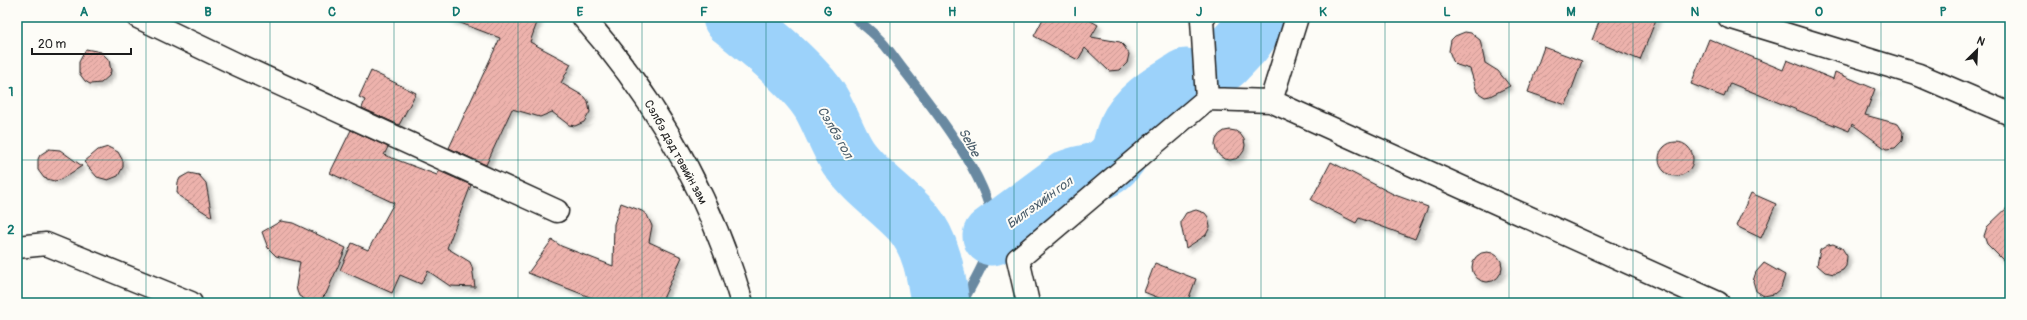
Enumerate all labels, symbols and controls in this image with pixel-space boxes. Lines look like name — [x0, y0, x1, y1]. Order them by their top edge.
text: A — [80, 4, 89, 20]
text: B — [204, 4, 212, 20]
text: C — [328, 4, 336, 20]
text: D — [452, 4, 460, 20]
text: E — [577, 4, 584, 20]
text: F — [700, 4, 708, 20]
text: G — [824, 4, 833, 20]
text: H — [948, 4, 956, 20]
text: I — [1073, 4, 1077, 20]
text: J — [1196, 4, 1202, 20]
text: K — [1319, 4, 1327, 20]
text: L — [1443, 4, 1451, 20]
text: M — [1566, 4, 1576, 20]
text: N — [1691, 4, 1700, 20]
text: O — [1815, 4, 1824, 20]
text: P — [1939, 4, 1947, 20]
scale bar — [32, 30, 131, 56]
north arrow — [1957, 30, 1997, 70]
text: N — [1975, 34, 1987, 49]
text: 20 m — [38, 37, 67, 52]
text: 1 — [8, 84, 14, 100]
street label: Сэлбэ дэд төвийн зам — [641, 97, 711, 207]
water label: Сэлбэ гол — [814, 104, 857, 162]
water label: Selbe — [955, 126, 984, 161]
water label: Билгэхийн гол — [1003, 173, 1077, 232]
text: 2 — [7, 222, 15, 238]

